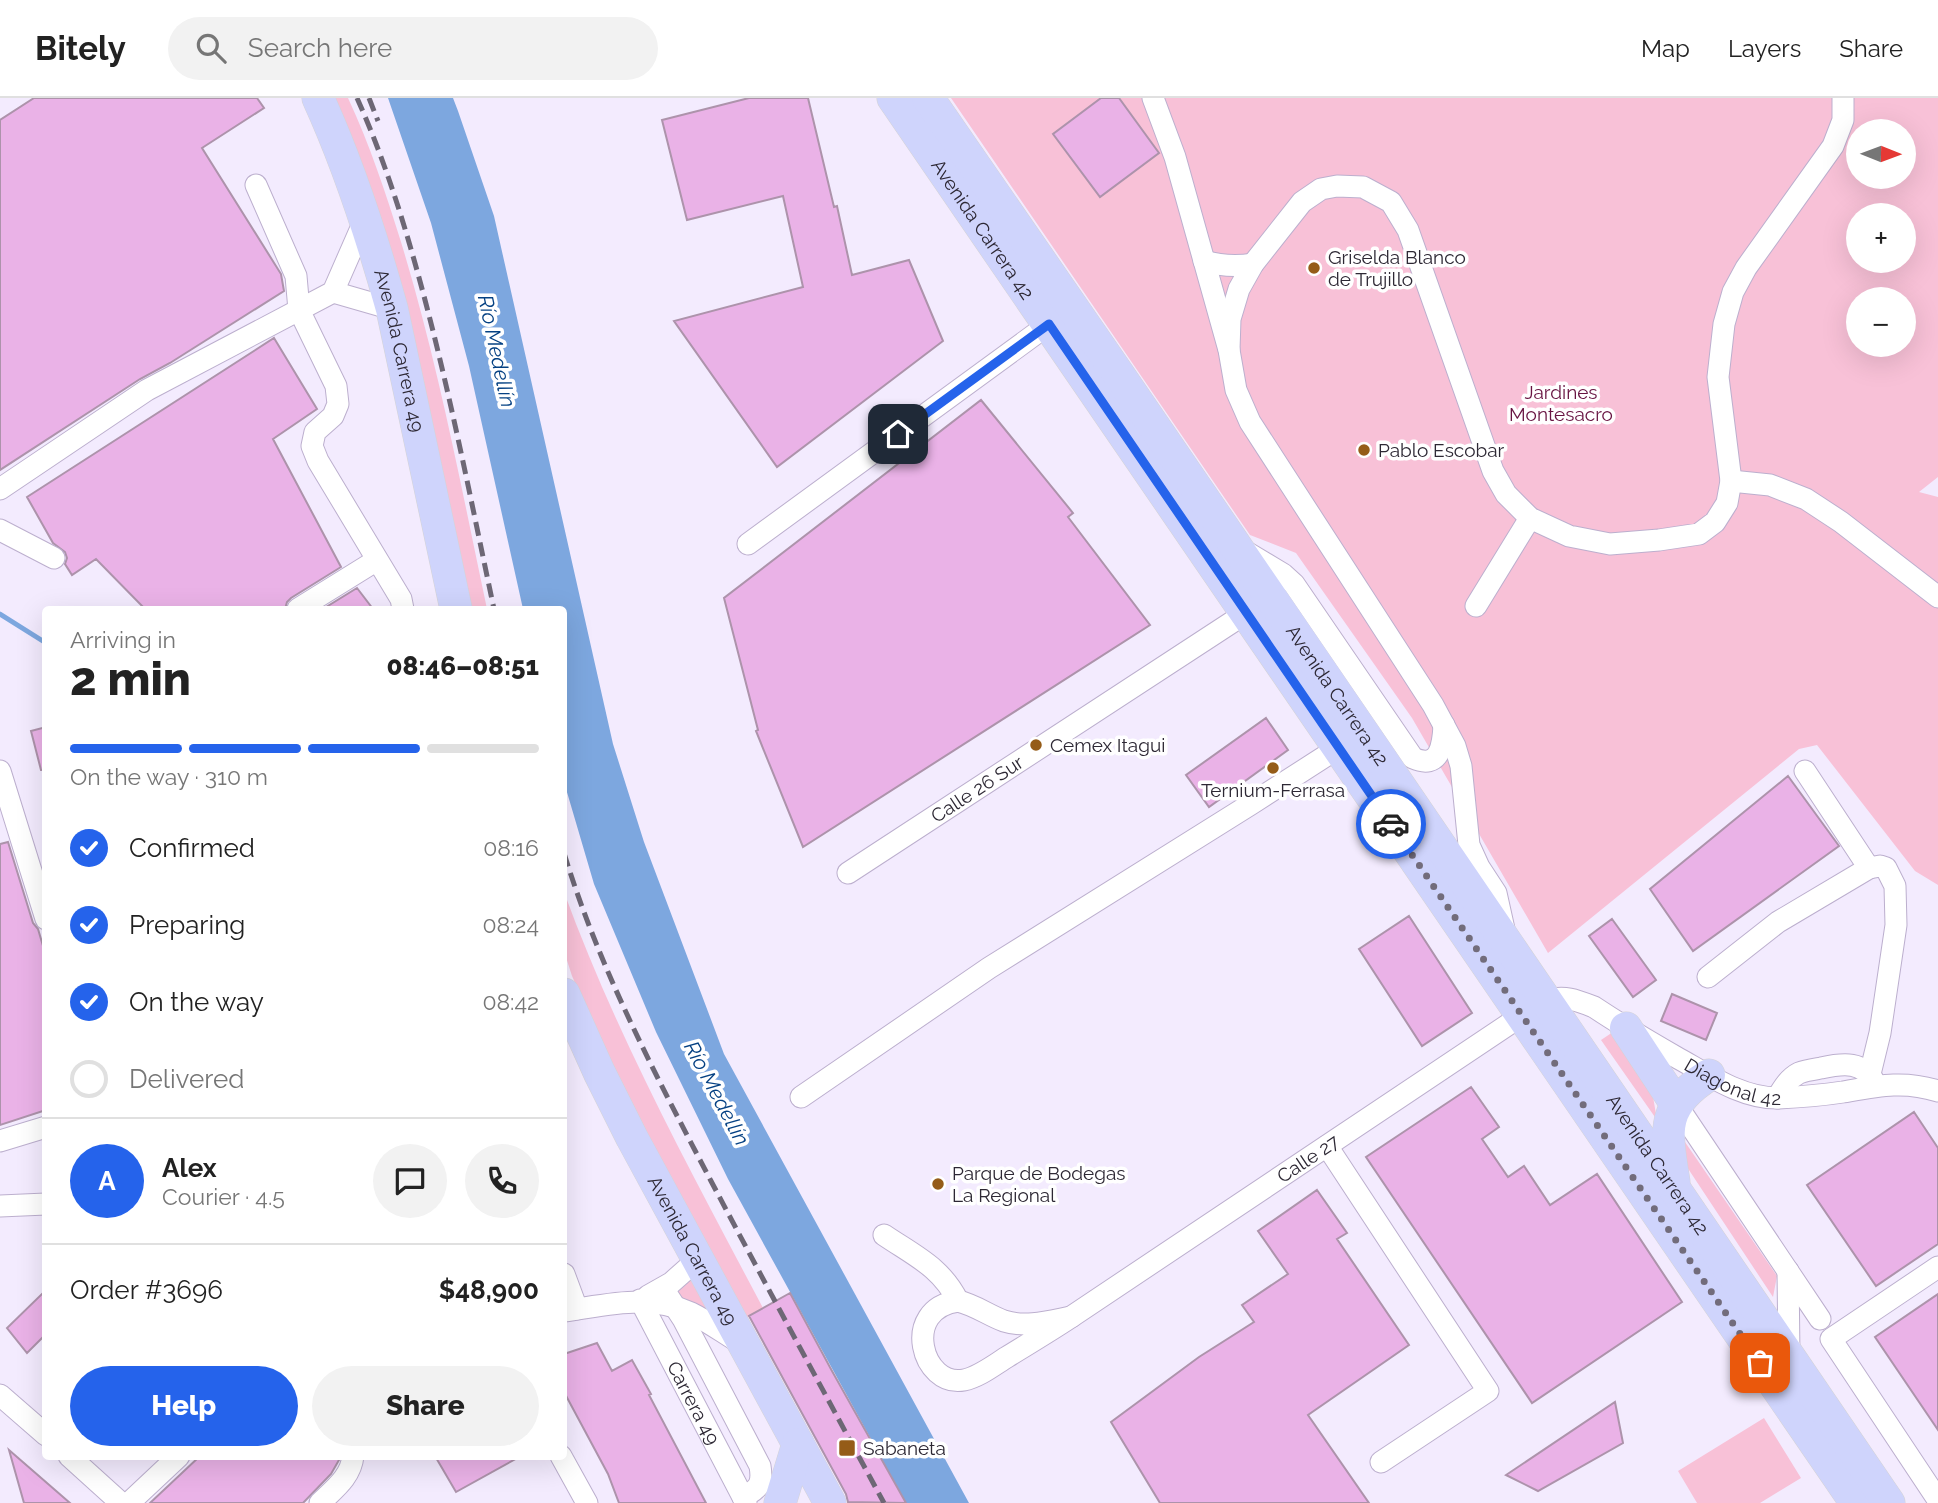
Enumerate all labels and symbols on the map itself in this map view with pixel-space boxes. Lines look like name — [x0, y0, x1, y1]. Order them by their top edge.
north arrow — [1846, 119, 1916, 189]
street label: Avenida Carrera 42 — [927, 155, 1039, 304]
place label: Griselda Blanco de Trujillo — [1328, 246, 1466, 290]
marker: Griselda Blanco de Trujillo — [1306, 260, 1322, 276]
street label: Avenida Carrera 49 — [370, 266, 429, 434]
water label: Río Medellín — [473, 292, 521, 410]
park label: Jardines Montesacro — [1509, 381, 1613, 425]
pin — [868, 404, 928, 464]
place label: Pablo Escobar — [1378, 439, 1505, 461]
marker: Pablo Escobar — [1356, 442, 1372, 458]
street label: Avenida Carrera 42 — [1282, 621, 1393, 769]
place label: Cemex Itagui — [1050, 734, 1165, 756]
marker: Cemex Itagui — [1028, 737, 1044, 753]
street label: Calle 26 Sur — [927, 751, 1027, 827]
marker: Ternium-Ferrasa — [1265, 760, 1281, 776]
place label: Ternium-Ferrasa — [1201, 779, 1345, 801]
courier — [1356, 789, 1426, 859]
water label: Río Medellín — [679, 1037, 755, 1149]
street label: Diagonal 42 — [1681, 1053, 1781, 1109]
street label: Avenida Carrera 42 — [1602, 1090, 1713, 1239]
street label: Calle 27 — [1273, 1130, 1343, 1187]
place label: Parque de Bodegas La Regional — [952, 1162, 1126, 1206]
street label: Avenida Carrera 49 — [644, 1172, 742, 1329]
marker: Parque de Bodegas La Regional — [930, 1176, 946, 1192]
pin — [1730, 1333, 1790, 1393]
street label: Carrera 49 — [663, 1357, 724, 1448]
place label: Sabaneta — [863, 1437, 946, 1459]
marker: Sabaneta — [837, 1438, 857, 1458]

